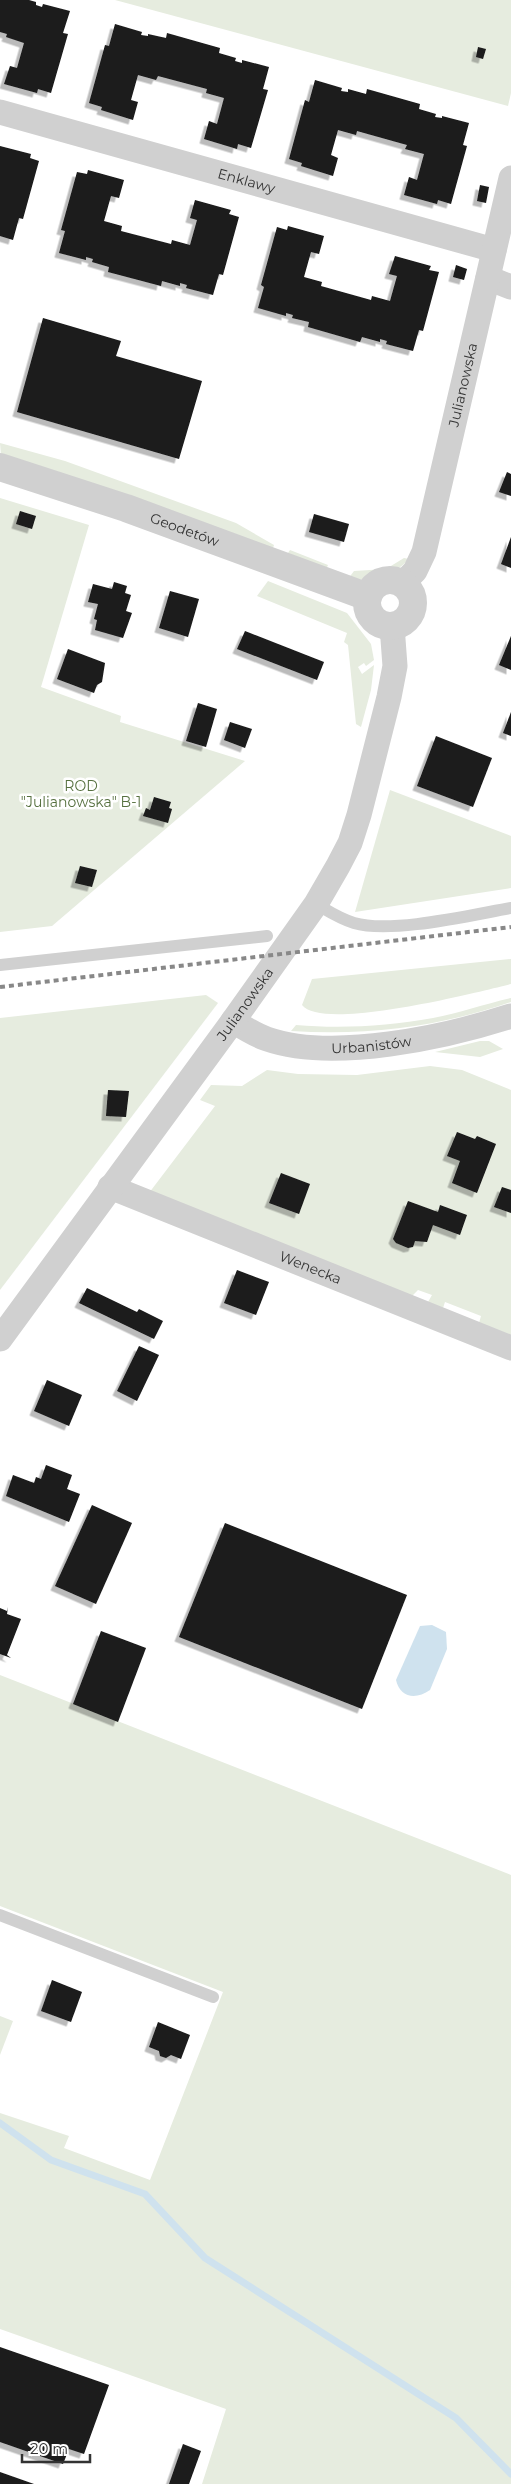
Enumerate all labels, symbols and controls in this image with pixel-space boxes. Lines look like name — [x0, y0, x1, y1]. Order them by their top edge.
street label: Enklawy — [216, 164, 278, 198]
street label: Julianowska — [444, 341, 481, 430]
street label: Geodetów — [148, 509, 222, 551]
park label: ROD "Julianowska" B-1 — [21, 777, 141, 811]
street label: Julianowska — [212, 964, 277, 1045]
street label: Urbanistów — [331, 1032, 414, 1057]
street label: Wenecka — [277, 1247, 344, 1288]
scale bar — [22, 2432, 90, 2464]
text: 20 m — [30, 2439, 68, 2458]

